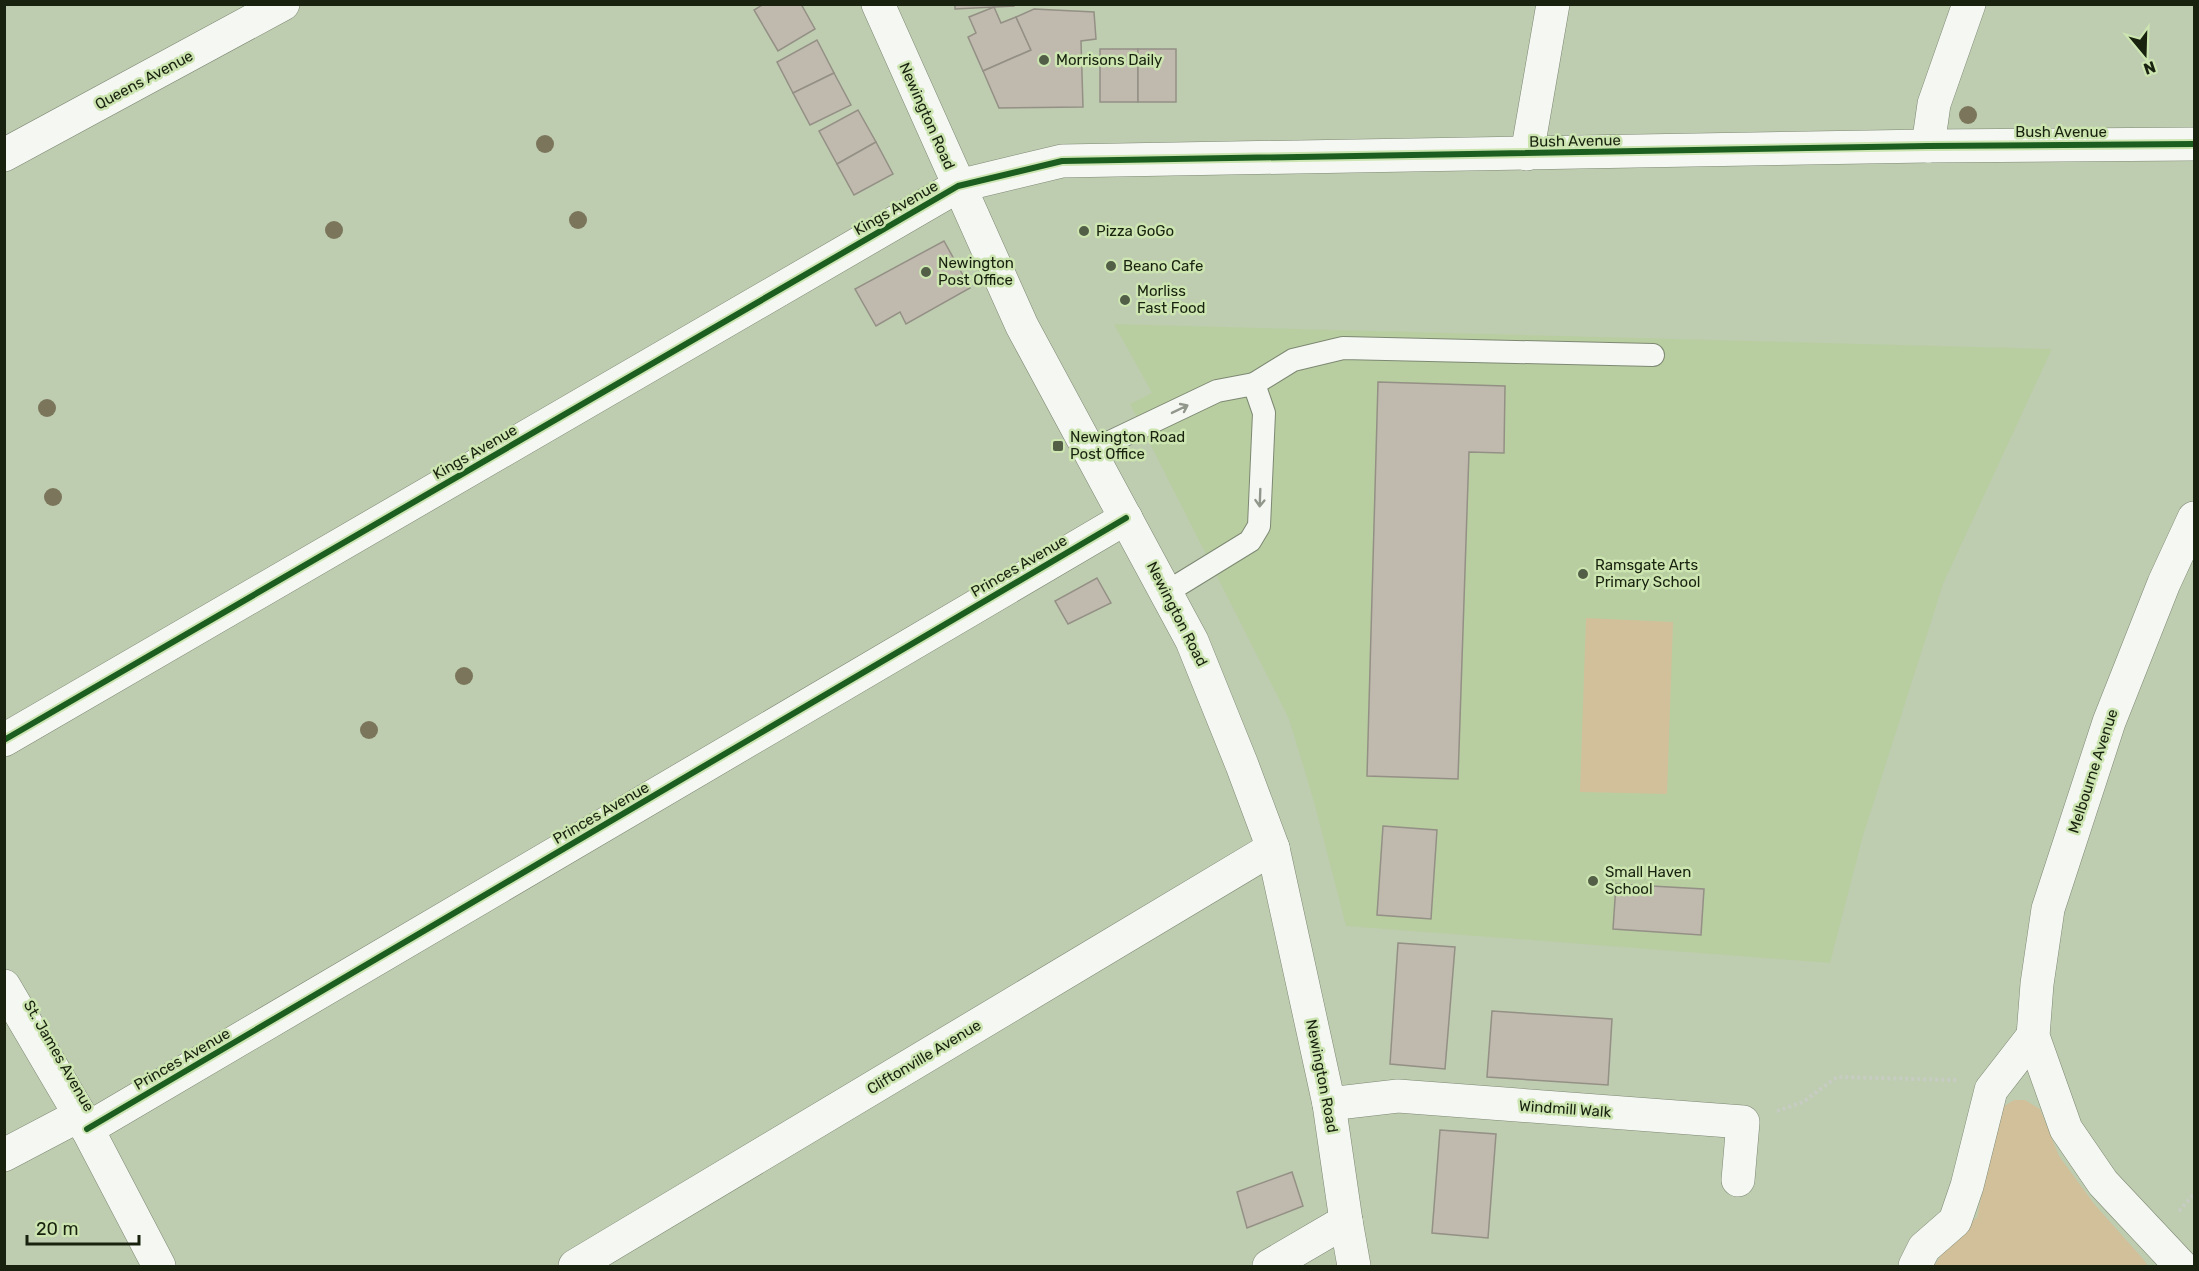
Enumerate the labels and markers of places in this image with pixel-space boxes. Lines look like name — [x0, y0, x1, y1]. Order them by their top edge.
place label: Morrisons Daily — [1056, 51, 1162, 69]
marker: Morrisons Daily — [1037, 53, 1051, 67]
place label: Pizza GoGo — [1096, 222, 1174, 240]
marker: Pizza GoGo — [1077, 224, 1091, 238]
place label: Newington Post Office — [938, 254, 1014, 289]
place label: Beano Cafe — [1123, 257, 1203, 275]
marker: Beano Cafe — [1104, 259, 1118, 273]
marker: Newington Post Office — [919, 265, 933, 279]
place label: Morliss Fast Food — [1137, 282, 1206, 317]
marker: Morliss Fast Food — [1118, 293, 1132, 307]
place label: Newington Road Post Office — [1070, 428, 1185, 463]
marker: Newington Road Post Office — [1051, 439, 1065, 453]
place label: Ramsgate Arts Primary School — [1595, 556, 1700, 591]
marker: Ramsgate Arts Primary School — [1576, 567, 1590, 581]
place label: Small Haven School — [1605, 863, 1691, 898]
marker: Small Haven School — [1586, 874, 1600, 888]

